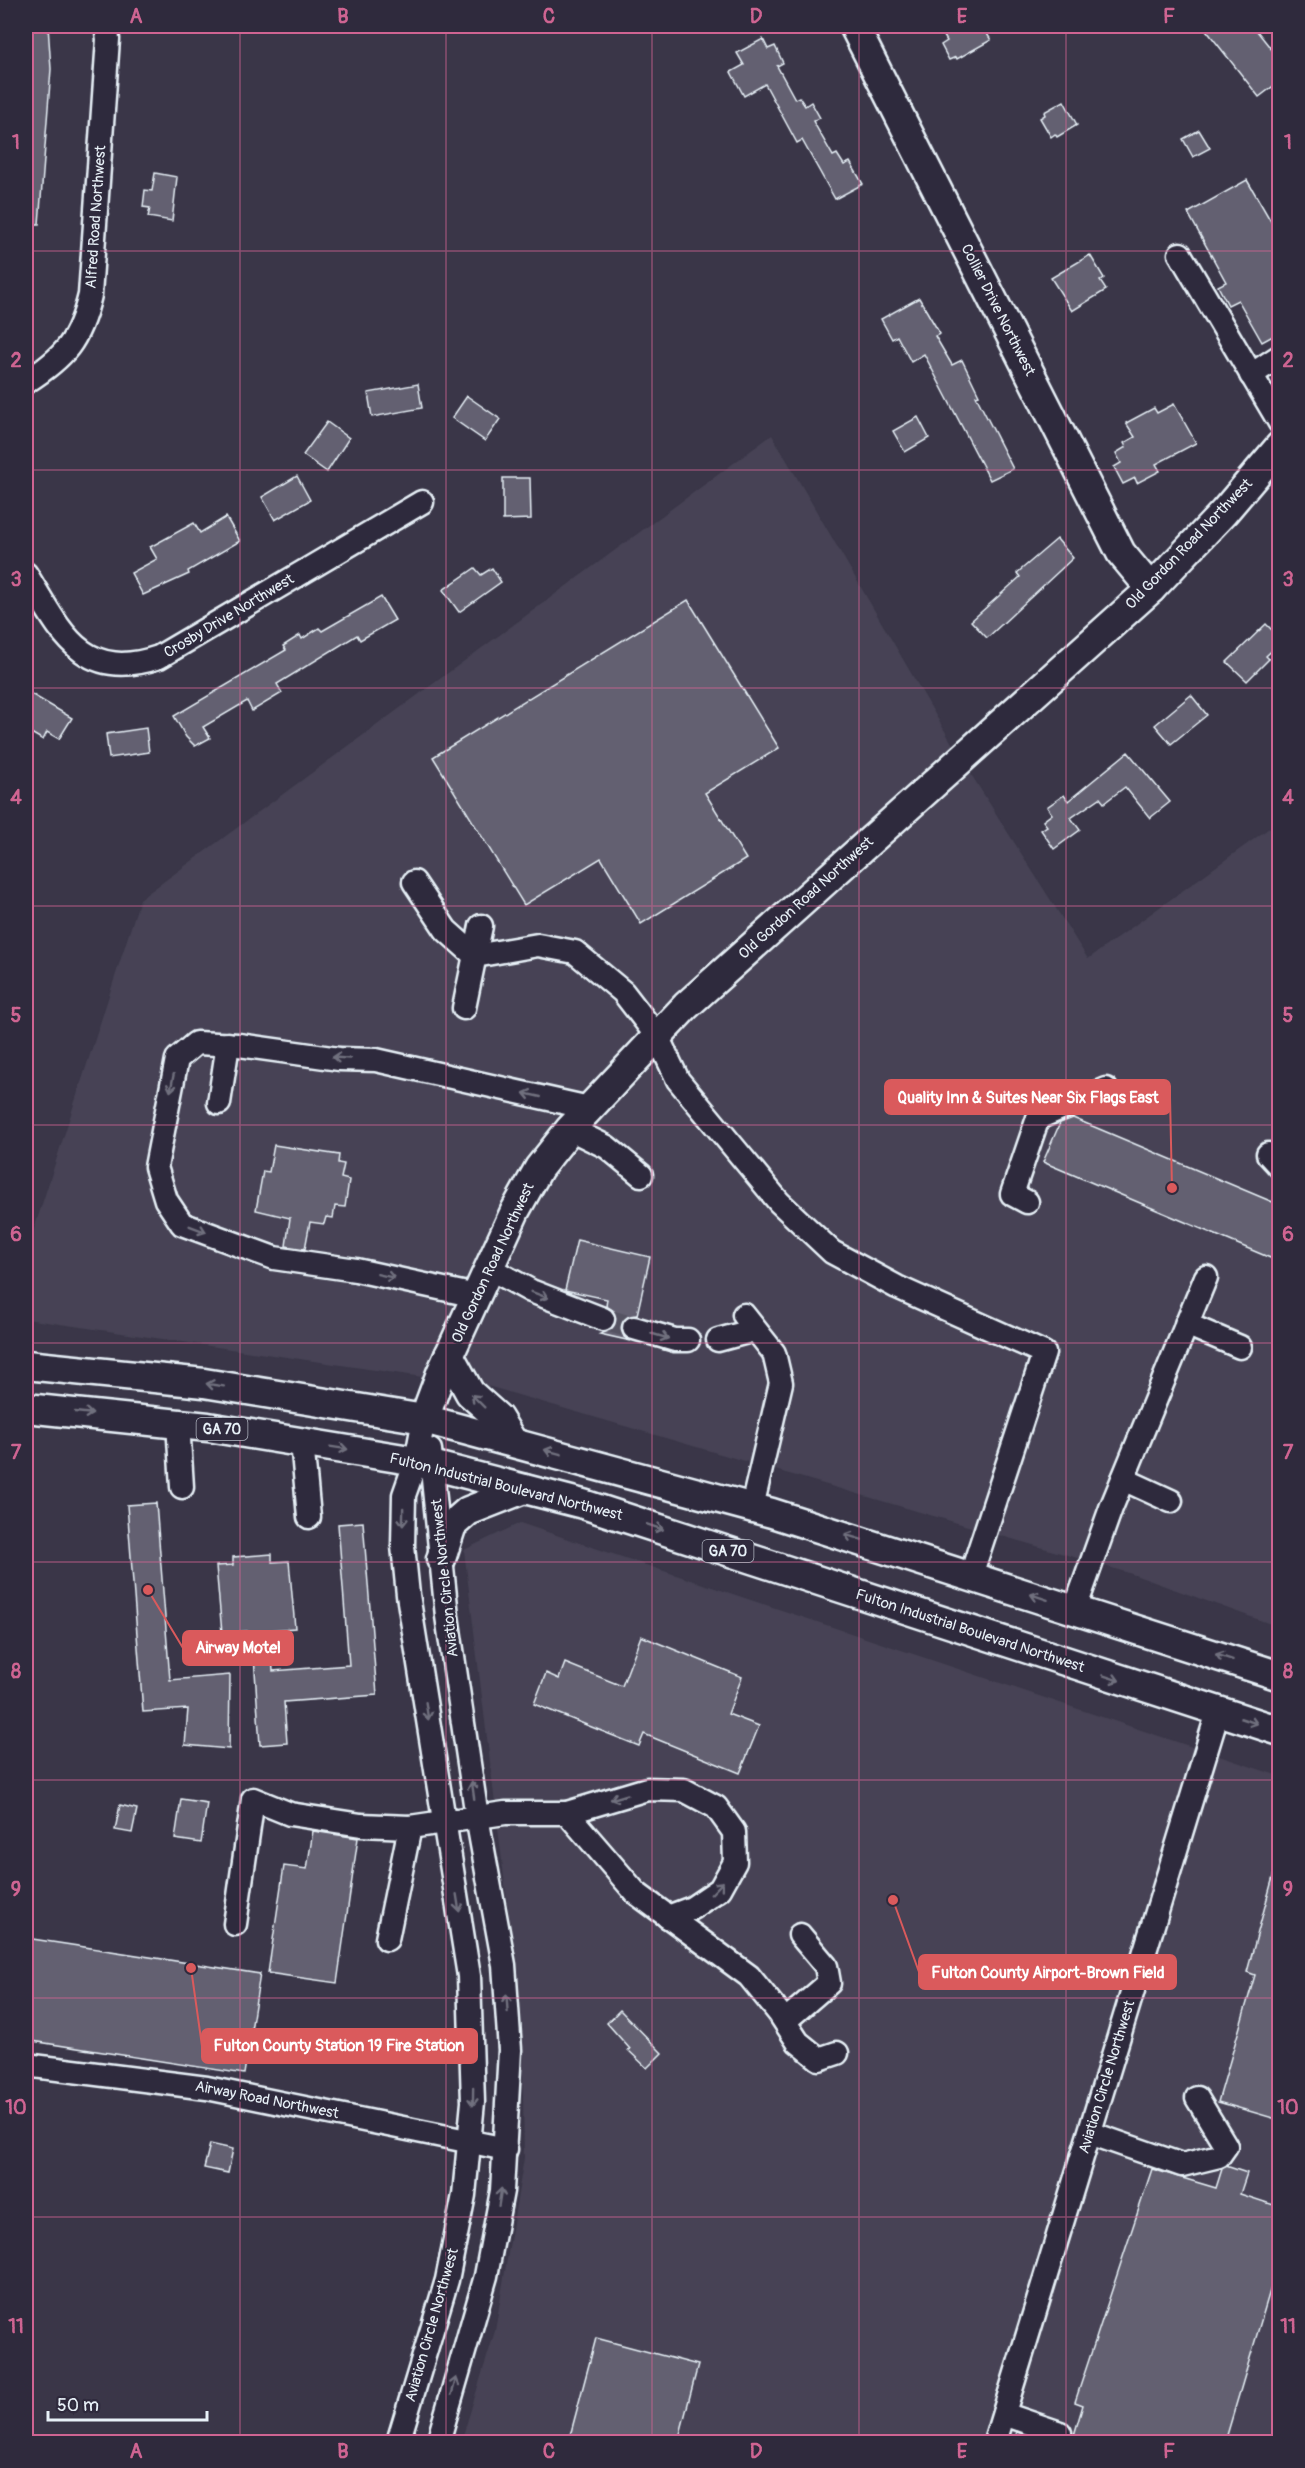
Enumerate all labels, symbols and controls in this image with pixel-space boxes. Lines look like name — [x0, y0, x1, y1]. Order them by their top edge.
text: A — [130, 4, 143, 29]
text: B — [337, 4, 349, 29]
text: C — [543, 4, 555, 29]
text: D — [750, 4, 763, 29]
text: E — [957, 4, 968, 29]
text: F — [1163, 4, 1175, 29]
text: 1 — [12, 130, 20, 155]
text: 1 — [1284, 130, 1292, 155]
street label: Alfred Road Northwest — [82, 144, 111, 289]
street label: Collier Drive Northwest — [957, 241, 1040, 380]
text: 2 — [10, 348, 22, 373]
text: 2 — [1282, 348, 1294, 373]
street label: Old Gordon Road Northwest — [1121, 474, 1257, 613]
text: 3 — [10, 567, 22, 592]
text: 3 — [1282, 567, 1294, 592]
street label: Crosby Drive Northwest — [161, 569, 298, 662]
text: 4 — [10, 785, 22, 810]
text: 4 — [1282, 785, 1294, 810]
street label: Old Gordon Road Northwest — [735, 832, 878, 964]
text: 5 — [11, 1003, 22, 1028]
text: 5 — [1283, 1003, 1294, 1028]
one-way arrow — [331, 1052, 351, 1063]
one-way arrow — [166, 1073, 177, 1092]
callout: Quality Inn & Suites Near Six Flags East — [885, 1080, 1170, 1114]
text: Quality Inn & Suites Near Six Flags East — [897, 1088, 1159, 1108]
one-way arrow — [523, 1089, 542, 1101]
street label: Old Gordon Road Northwest — [447, 1179, 539, 1346]
text: 6 — [10, 1222, 22, 1247]
text: 6 — [1282, 1222, 1294, 1247]
one-way arrow — [188, 1225, 206, 1236]
one-way arrow — [376, 1271, 395, 1283]
one-way arrow — [531, 1290, 549, 1301]
one-way arrow — [651, 1330, 670, 1342]
one-way arrow — [206, 1379, 225, 1390]
one-way arrow — [470, 1393, 485, 1408]
one-way arrow — [73, 1408, 93, 1419]
road number: GA 70 — [196, 1418, 248, 1440]
text: 7 — [11, 1440, 22, 1465]
text: 7 — [1283, 1440, 1294, 1465]
one-way arrow — [329, 1443, 349, 1454]
one-way arrow — [544, 1445, 563, 1457]
street label: Fulton Industrial Boulevard Northwest — [388, 1449, 625, 1525]
street label: Aviation Circle Northwest — [427, 1497, 463, 1658]
one-way arrow — [398, 1507, 409, 1527]
one-way arrow — [645, 1523, 664, 1534]
one-way arrow — [844, 1531, 863, 1542]
road number: GA 70 — [702, 1540, 754, 1562]
street label: Fulton Industrial Boulevard Northwest — [853, 1585, 1088, 1677]
one-way arrow — [1030, 1591, 1049, 1602]
callout: Airway Motel — [183, 1631, 293, 1665]
text: Airway Motel — [195, 1638, 281, 1658]
one-way arrow — [1215, 1650, 1234, 1661]
text: 8 — [11, 1659, 21, 1684]
text: 8 — [1283, 1659, 1293, 1684]
one-way arrow — [1101, 1673, 1120, 1684]
one-way arrow — [422, 1700, 433, 1720]
one-way arrow — [1239, 1717, 1258, 1728]
one-way arrow — [468, 1780, 479, 1800]
one-way arrow — [610, 1792, 629, 1803]
text: 9 — [11, 1877, 21, 1902]
text: 9 — [1283, 1877, 1293, 1902]
one-way arrow — [709, 1881, 724, 1896]
one-way arrow — [452, 1893, 463, 1913]
callout: Fulton County Airport-Brown Field — [919, 1955, 1176, 1989]
text: Fulton County Airport-Brown Field — [931, 1963, 1165, 1983]
one-way arrow — [501, 1993, 512, 2013]
street label: Aviation Circle Northwest — [1075, 1997, 1140, 2156]
callout: Fulton County Station 19 Fire Station — [202, 2029, 477, 2063]
text: Fulton County Station 19 Fire Station — [214, 2036, 464, 2056]
street label: Airway Road Northwest — [194, 2077, 341, 2123]
one-way arrow — [467, 2087, 479, 2107]
text: 10 — [5, 2095, 27, 2120]
text: 10 — [1277, 2095, 1299, 2120]
one-way arrow — [495, 2188, 506, 2207]
street label: Aviation Circle Northwest — [401, 2245, 463, 2404]
text: 11 — [8, 2314, 24, 2339]
text: 11 — [1280, 2314, 1296, 2339]
one-way arrow — [449, 2377, 460, 2396]
scale bar — [48, 2384, 207, 2422]
text: 50 m — [57, 2394, 99, 2417]
text: A — [130, 2439, 143, 2464]
text: B — [337, 2439, 349, 2464]
text: C — [543, 2439, 555, 2464]
text: D — [750, 2439, 763, 2464]
text: E — [957, 2439, 968, 2464]
text: F — [1163, 2439, 1175, 2464]

